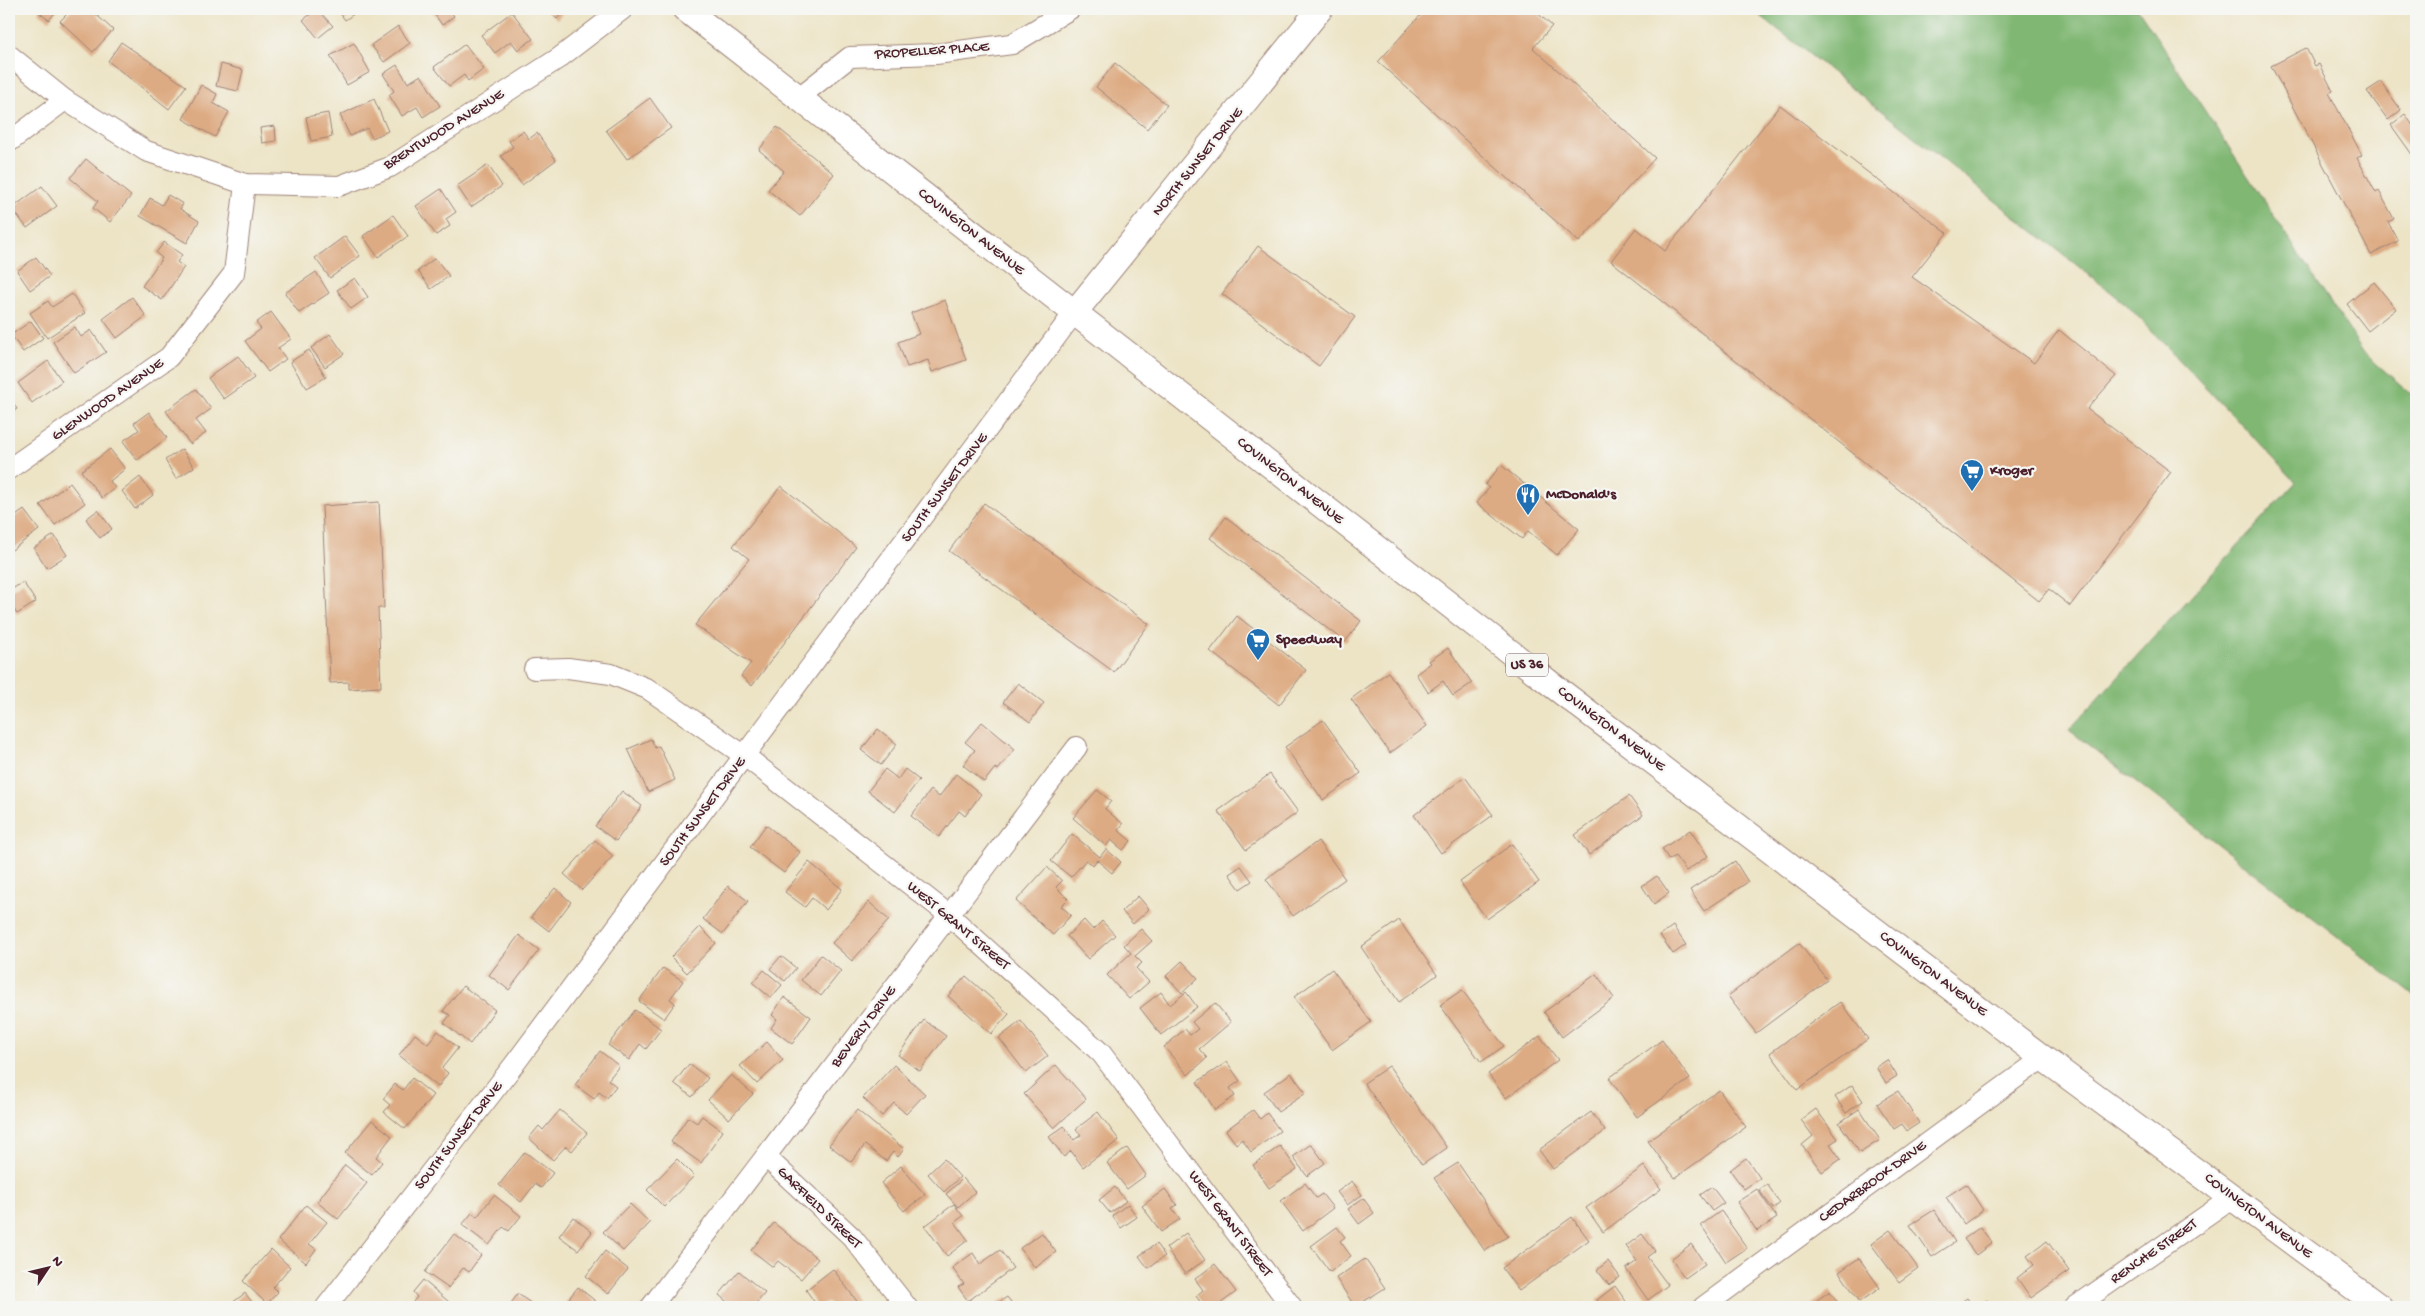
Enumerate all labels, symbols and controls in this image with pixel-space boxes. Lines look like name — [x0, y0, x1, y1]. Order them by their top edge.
street label: PROPELLER PLACE — [873, 38, 990, 64]
street label: BRENTWOOD AVENUE — [379, 85, 508, 175]
street label: NORTH SUNSET DRIVE — [1149, 104, 1248, 220]
street label: COVINGTON AVENUE — [914, 185, 1029, 280]
street label: GLENWOOD AVENUE — [49, 354, 168, 445]
street label: SOUTH SUNSET DRIVE — [898, 429, 992, 546]
street label: COVINGTON AVENUE — [1233, 434, 1348, 529]
supermarket icon: Kroger — [1959, 458, 1985, 492]
place label: Kroger — [1989, 462, 2035, 480]
restaurant icon: McDonald's — [1515, 482, 1541, 516]
place label: McDonald's — [1546, 486, 1617, 504]
supermarket icon: Speedway — [1245, 627, 1271, 661]
place label: Speedway — [1276, 631, 1343, 649]
road number: US 36 — [1506, 654, 1548, 676]
street label: COVINGTON AVENUE — [1553, 682, 1669, 776]
street label: SOUTH SUNSET DRIVE — [656, 753, 750, 870]
street label: WEST GRANT STREET — [903, 878, 1014, 975]
street label: COVINGTON AVENUE — [1875, 927, 1991, 1021]
street label: BEVERLY DRIVE — [827, 982, 901, 1072]
street label: SOUTH SUNSET DRIVE — [411, 1078, 507, 1194]
street label: CEDARBROOK DRIVE — [1816, 1137, 1931, 1227]
street label: GARFIELD STREET — [773, 1163, 866, 1254]
street label: WEST GRANT STREET — [1184, 1167, 1277, 1282]
street label: COVINGTON AVENUE — [2200, 1169, 2316, 1263]
street label: RENCHE STREET — [2107, 1215, 2202, 1289]
north arrow — [22, 1244, 72, 1294]
text: N — [47, 1253, 66, 1271]

